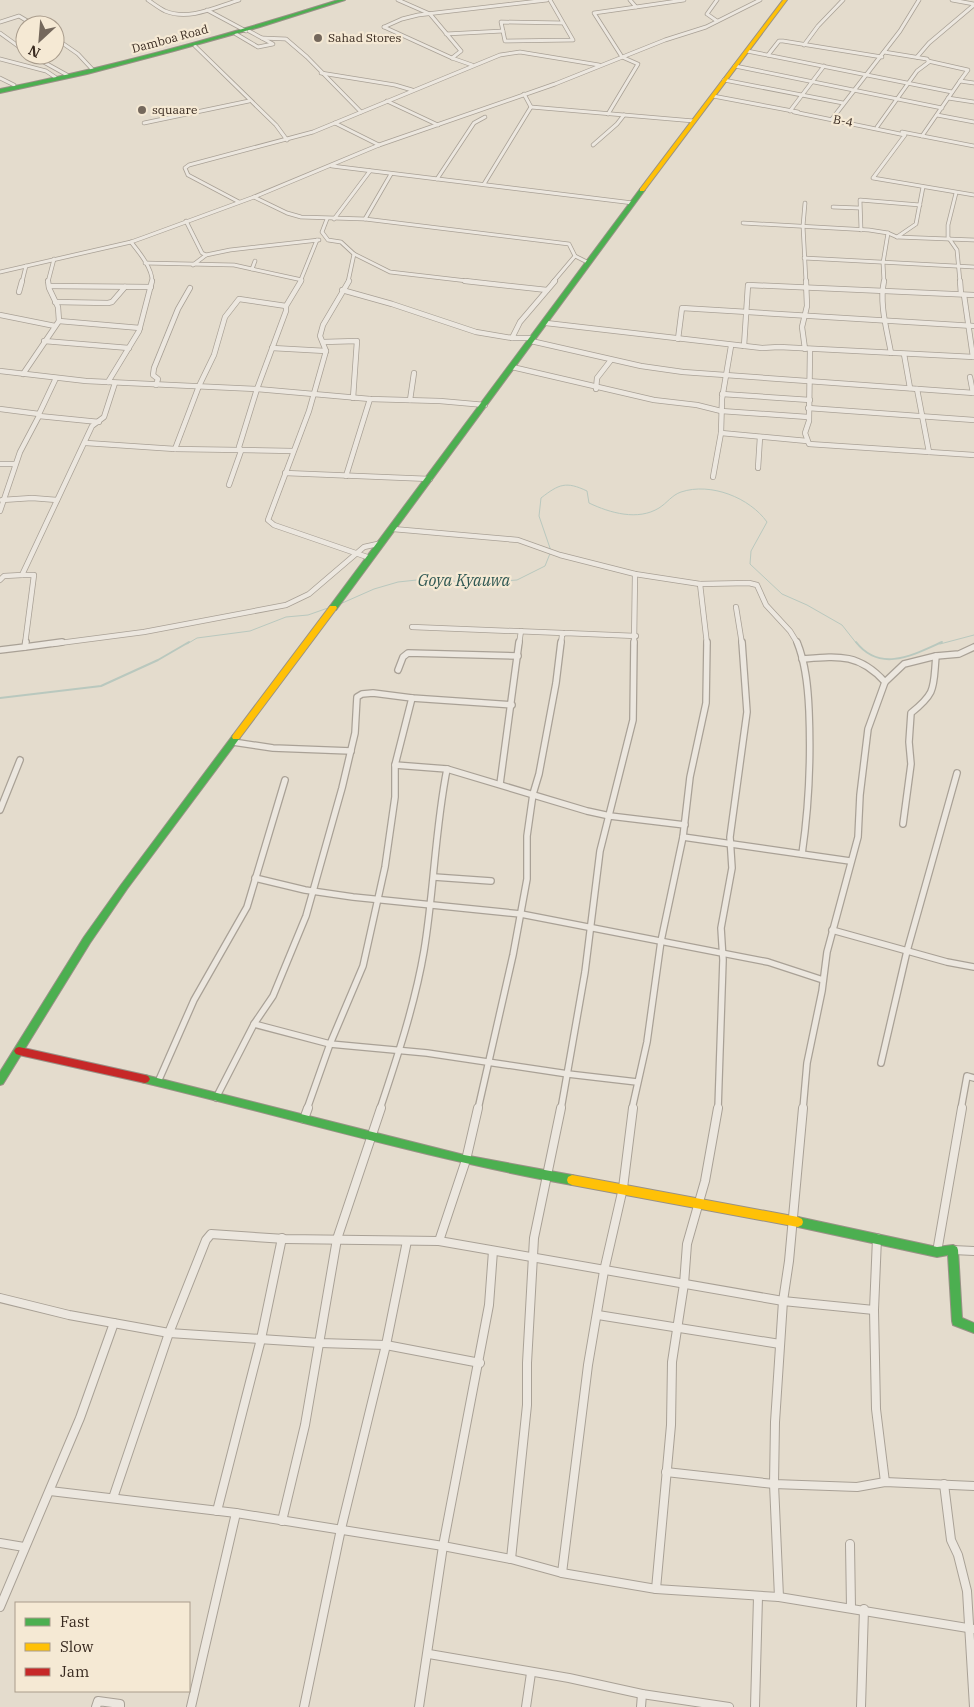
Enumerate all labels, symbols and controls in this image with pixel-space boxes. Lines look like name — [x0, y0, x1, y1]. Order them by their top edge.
north arrow — [15, 15, 65, 65]
street label: Damboa Road — [130, 21, 210, 56]
place label: Sahad Stores — [328, 30, 402, 45]
marker: Sahad Stores — [312, 32, 324, 44]
text: N — [25, 41, 43, 62]
place label: squaare — [152, 102, 197, 117]
marker: squaare — [136, 104, 148, 116]
street label: B-4 — [832, 111, 854, 130]
water label: Goya Kyauwa — [418, 570, 511, 590]
legend — [15, 1602, 190, 1692]
text: Fast — [60, 1612, 90, 1631]
text: Slow — [60, 1637, 94, 1656]
text: Jam — [60, 1662, 89, 1681]

